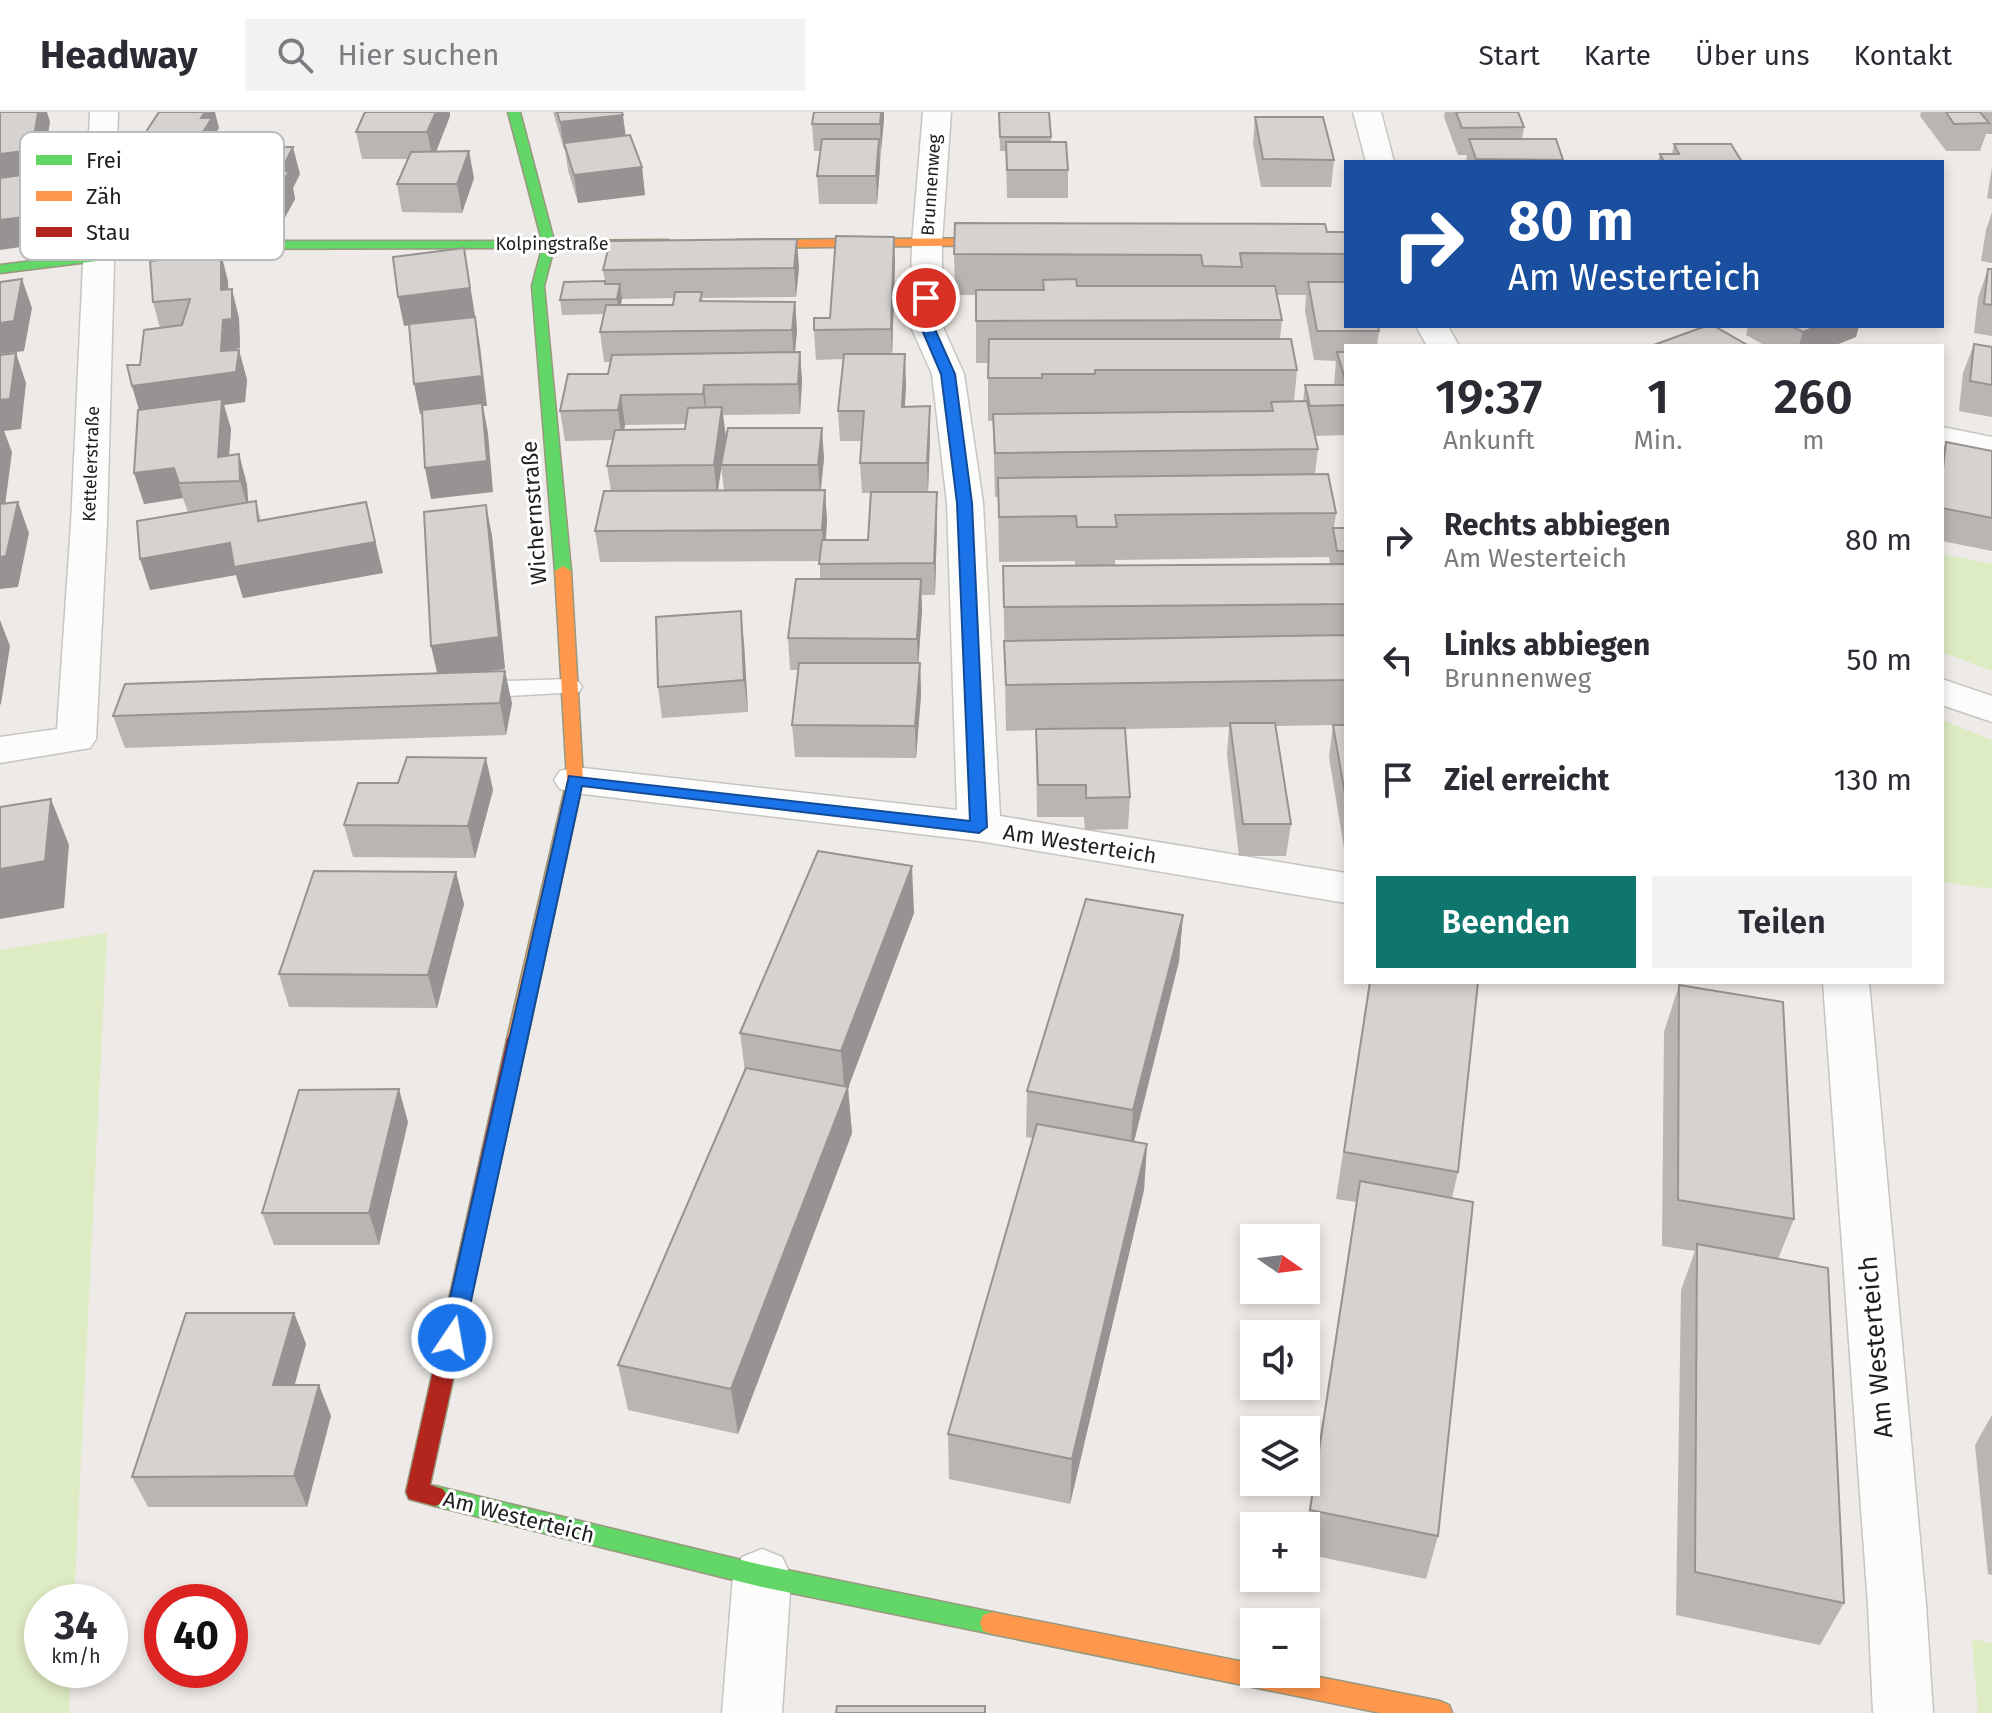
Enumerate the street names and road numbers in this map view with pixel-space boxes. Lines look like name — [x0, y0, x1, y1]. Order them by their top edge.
street label: Brunnenweg — [916, 133, 946, 237]
street label: Kolpingstraße — [495, 233, 609, 255]
street label: Kettelerstraße — [78, 406, 104, 522]
street label: Wichernstraße — [516, 440, 552, 586]
street label: Am Westerteich — [1001, 819, 1159, 869]
street label: Am Westerteich — [1853, 1255, 1899, 1439]
street label: Am Westerteich — [441, 1485, 597, 1549]

